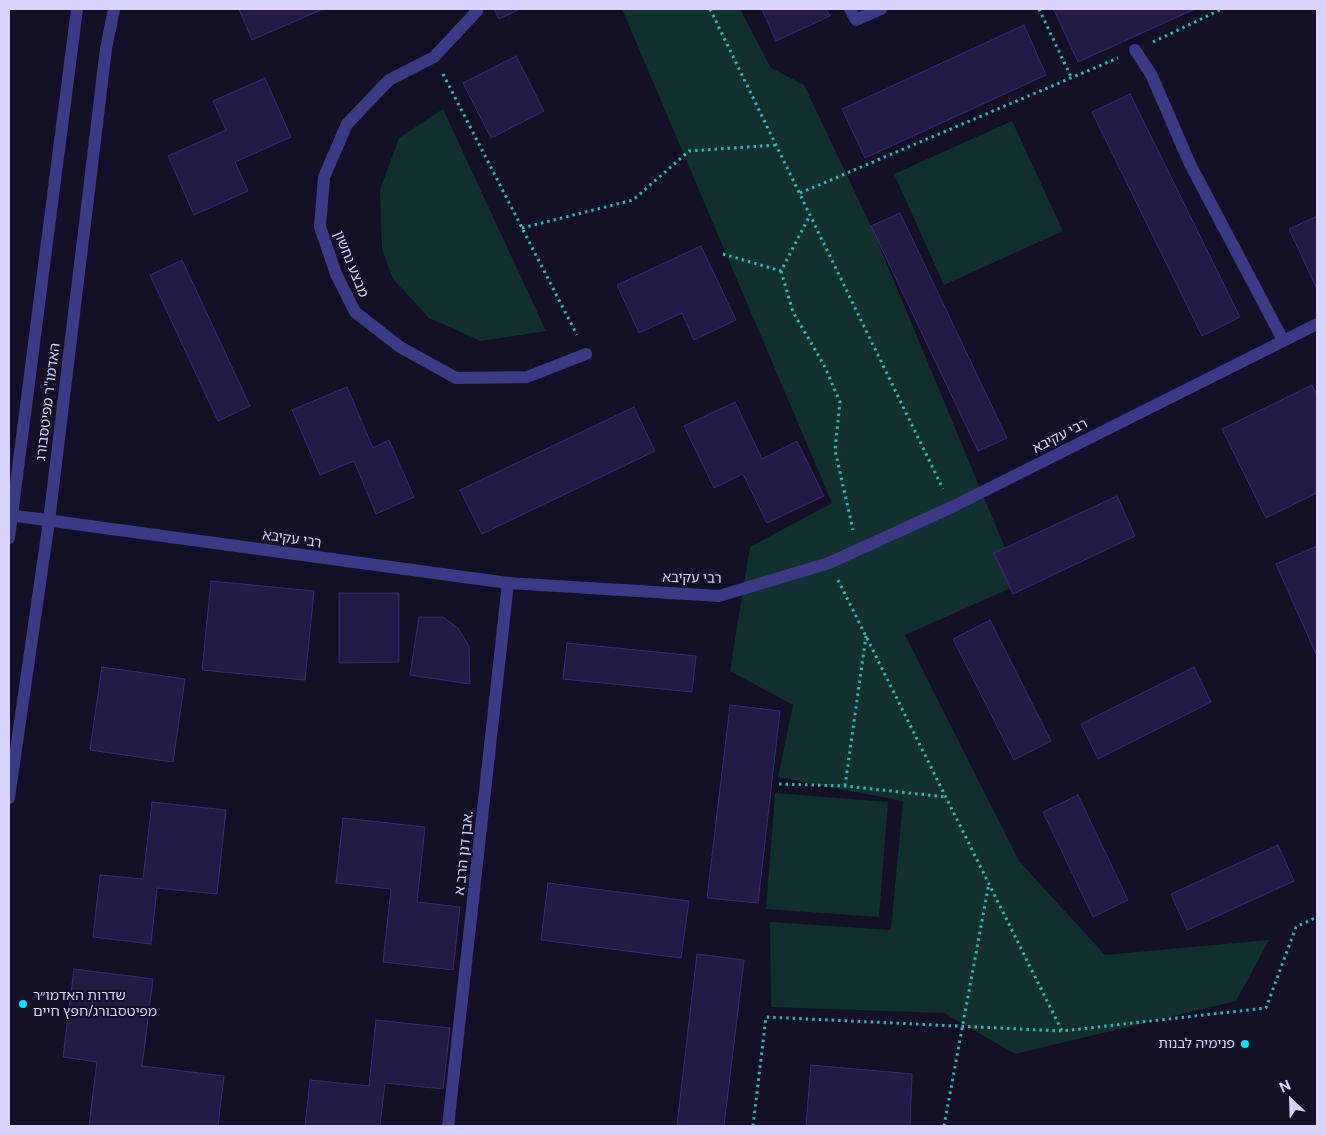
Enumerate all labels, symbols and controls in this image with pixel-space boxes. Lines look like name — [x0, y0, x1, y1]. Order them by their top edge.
street label: מבצע נחשון — [330, 228, 372, 300]
street label: האדמו"ר מפיטסבורג — [32, 342, 64, 462]
street label: רבי עקיבא — [1030, 415, 1090, 457]
street label: רבי עקיבא — [261, 527, 323, 551]
street label: רבי עקיבא — [662, 569, 722, 587]
street label: אבן דנן הרב א. — [451, 810, 477, 896]
place label: שדרות האדמו״ר מפיטסבורג/חפץ חיים — [33, 988, 157, 1020]
marker: שדרות האדמו״ר מפיטסבורג/חפץ חיים — [17, 998, 29, 1010]
place label: פנימיה לבנות — [1158, 1036, 1235, 1052]
marker: פנימיה לבנות — [1239, 1038, 1251, 1050]
north arrow — [1266, 1075, 1316, 1125]
text: N — [1277, 1077, 1293, 1096]

